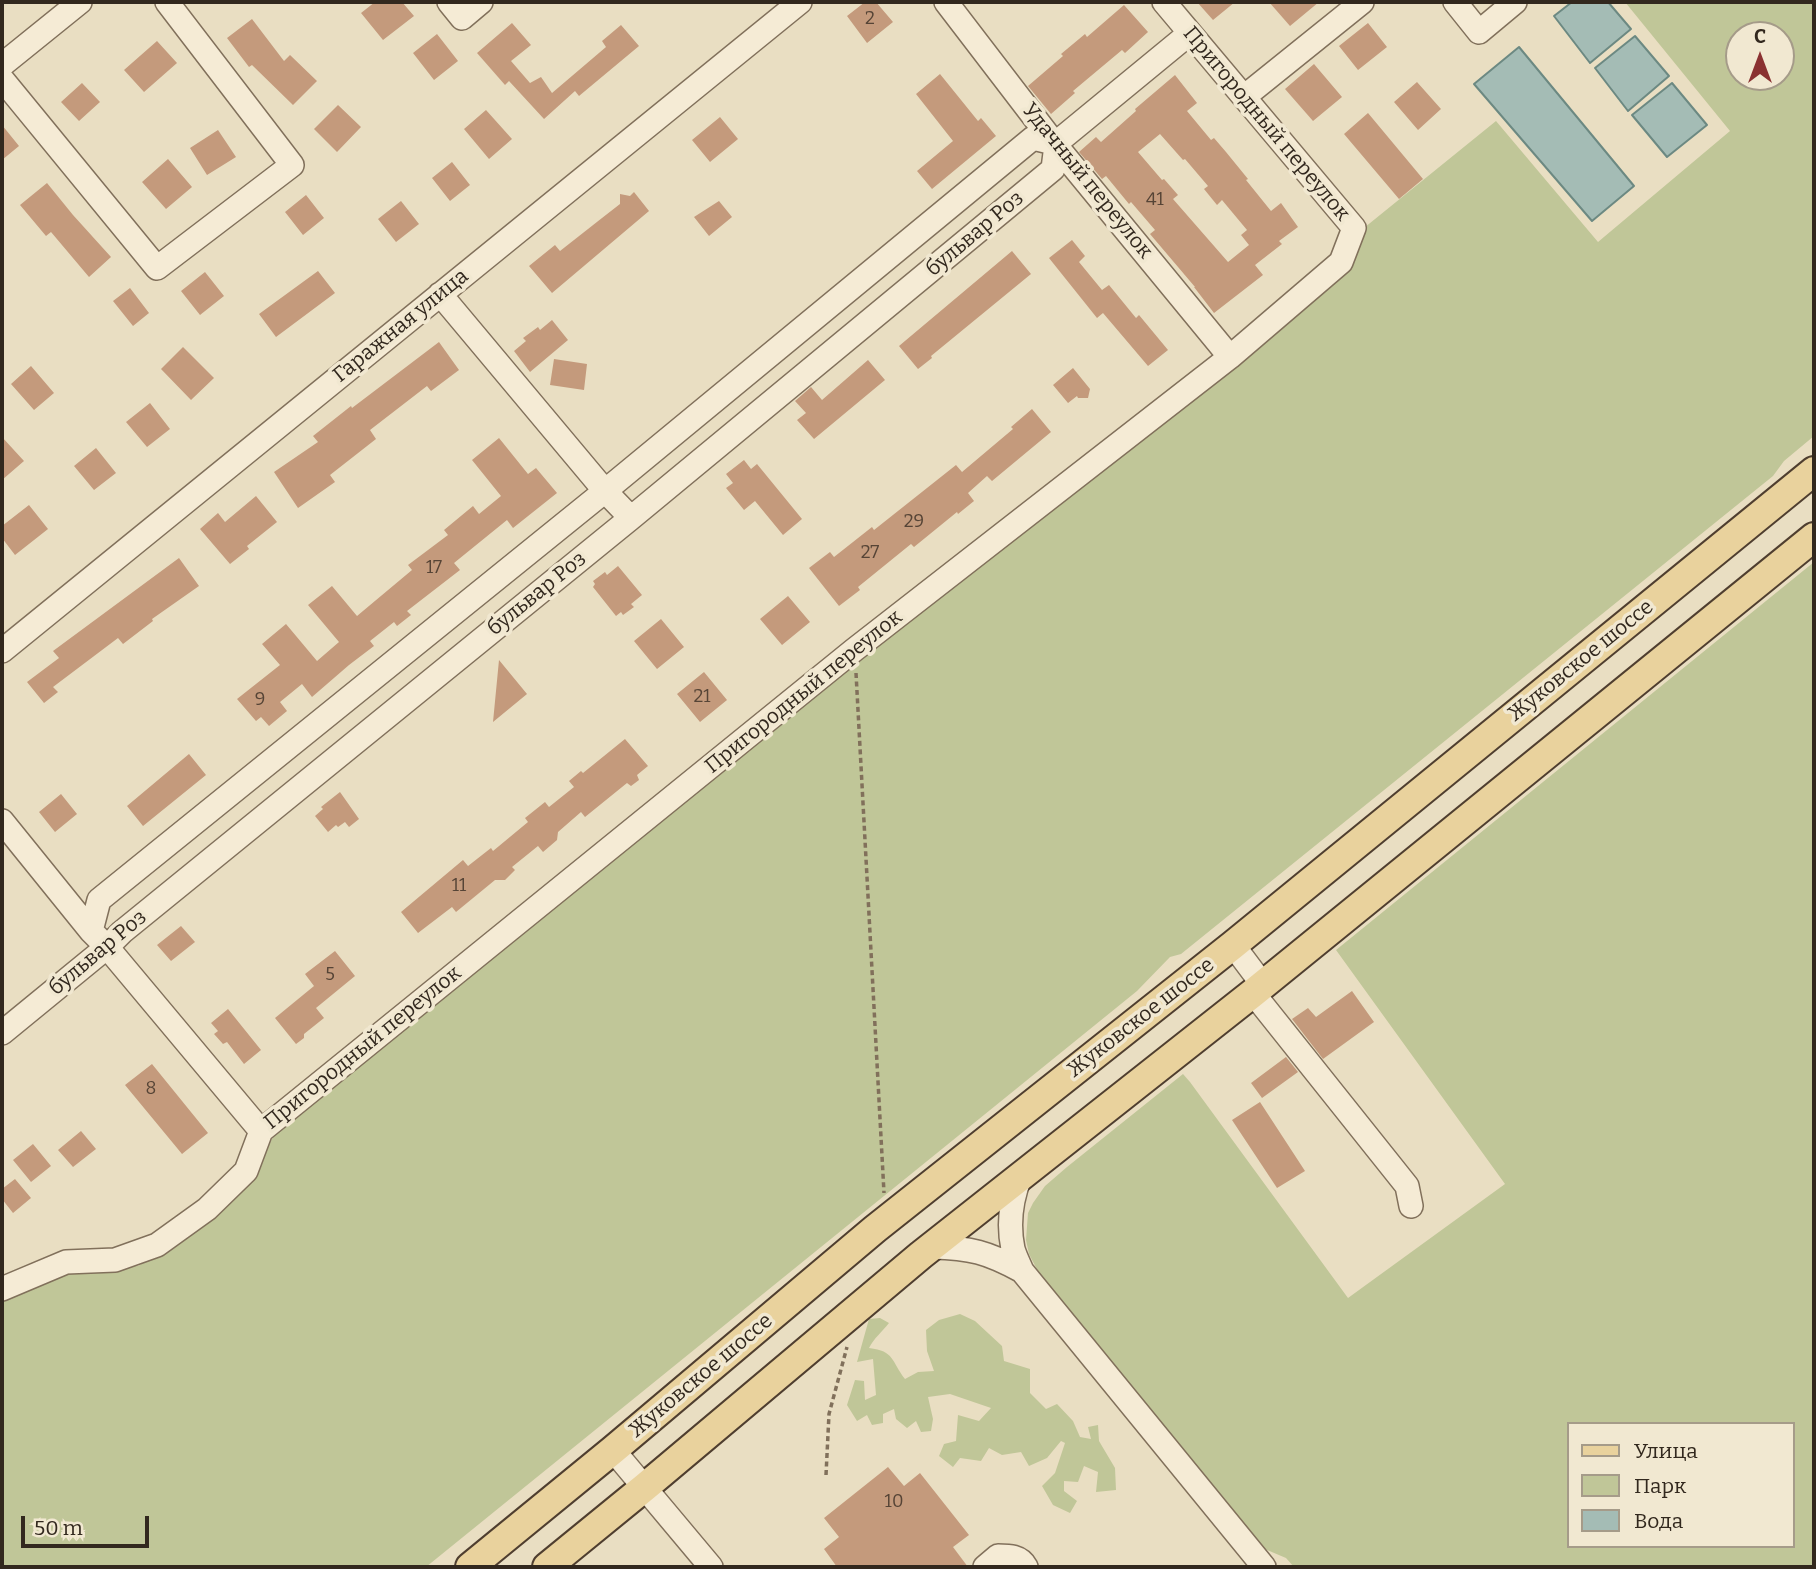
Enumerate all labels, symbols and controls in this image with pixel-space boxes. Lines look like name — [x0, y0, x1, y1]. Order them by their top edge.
house number: 2 — [865, 8, 875, 30]
north arrow — [1725, 21, 1795, 91]
street label: Пригородный переулок — [1177, 22, 1355, 226]
text: С — [1754, 25, 1766, 48]
street label: Удачный переулок — [1016, 98, 1158, 264]
street label: бульвар Роз — [921, 186, 1029, 282]
house number: 41 — [1146, 189, 1164, 211]
street label: Гаражная улица — [328, 264, 474, 388]
house number: 29 — [904, 511, 924, 533]
house number: 27 — [861, 542, 879, 564]
street label: бульвар Роз — [483, 547, 591, 641]
house number: 17 — [426, 557, 442, 579]
street label: Жуковское шоссе — [1503, 595, 1659, 727]
street label: Пригородный переулок — [700, 605, 908, 779]
house number: 21 — [693, 686, 711, 708]
house number: 9 — [255, 689, 265, 711]
house number: 11 — [452, 875, 466, 897]
street label: бульвар Роз — [44, 905, 152, 1001]
street label: Жуковское шоссе — [1062, 953, 1220, 1083]
street label: Пригородный переулок — [259, 961, 467, 1135]
house number: 5 — [325, 964, 335, 986]
house number: 8 — [146, 1078, 156, 1100]
street label: Жуковское шоссе — [624, 1309, 778, 1443]
legend — [1568, 1422, 1795, 1548]
text: Улица — [1634, 1438, 1698, 1464]
text: Парк — [1634, 1473, 1686, 1499]
house number: 10 — [885, 1491, 903, 1513]
scale bar — [24, 1502, 152, 1546]
text: Вода — [1634, 1508, 1683, 1534]
text: 50 m — [34, 1515, 83, 1541]

